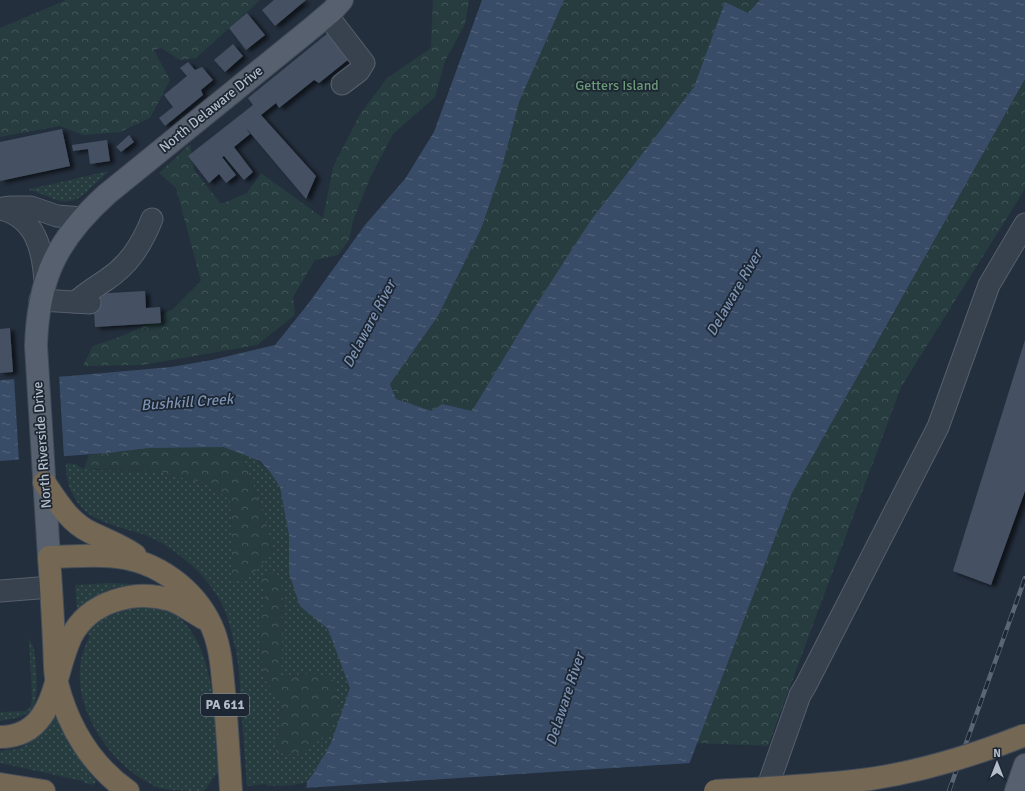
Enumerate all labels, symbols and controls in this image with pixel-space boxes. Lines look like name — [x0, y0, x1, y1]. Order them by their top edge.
street label: North Delaware Drive — [156, 62, 266, 156]
park label: Getters Island — [575, 77, 659, 94]
water label: Delaware River — [702, 245, 767, 339]
water label: Delaware River — [339, 275, 401, 371]
street label: North Riverside Drive — [29, 381, 55, 509]
water label: Bushkill Creek — [140, 390, 235, 414]
water label: Delaware River — [542, 648, 589, 747]
road number: PA 611 — [201, 694, 249, 716]
north arrow — [977, 743, 1017, 783]
text: N — [993, 747, 1001, 760]

